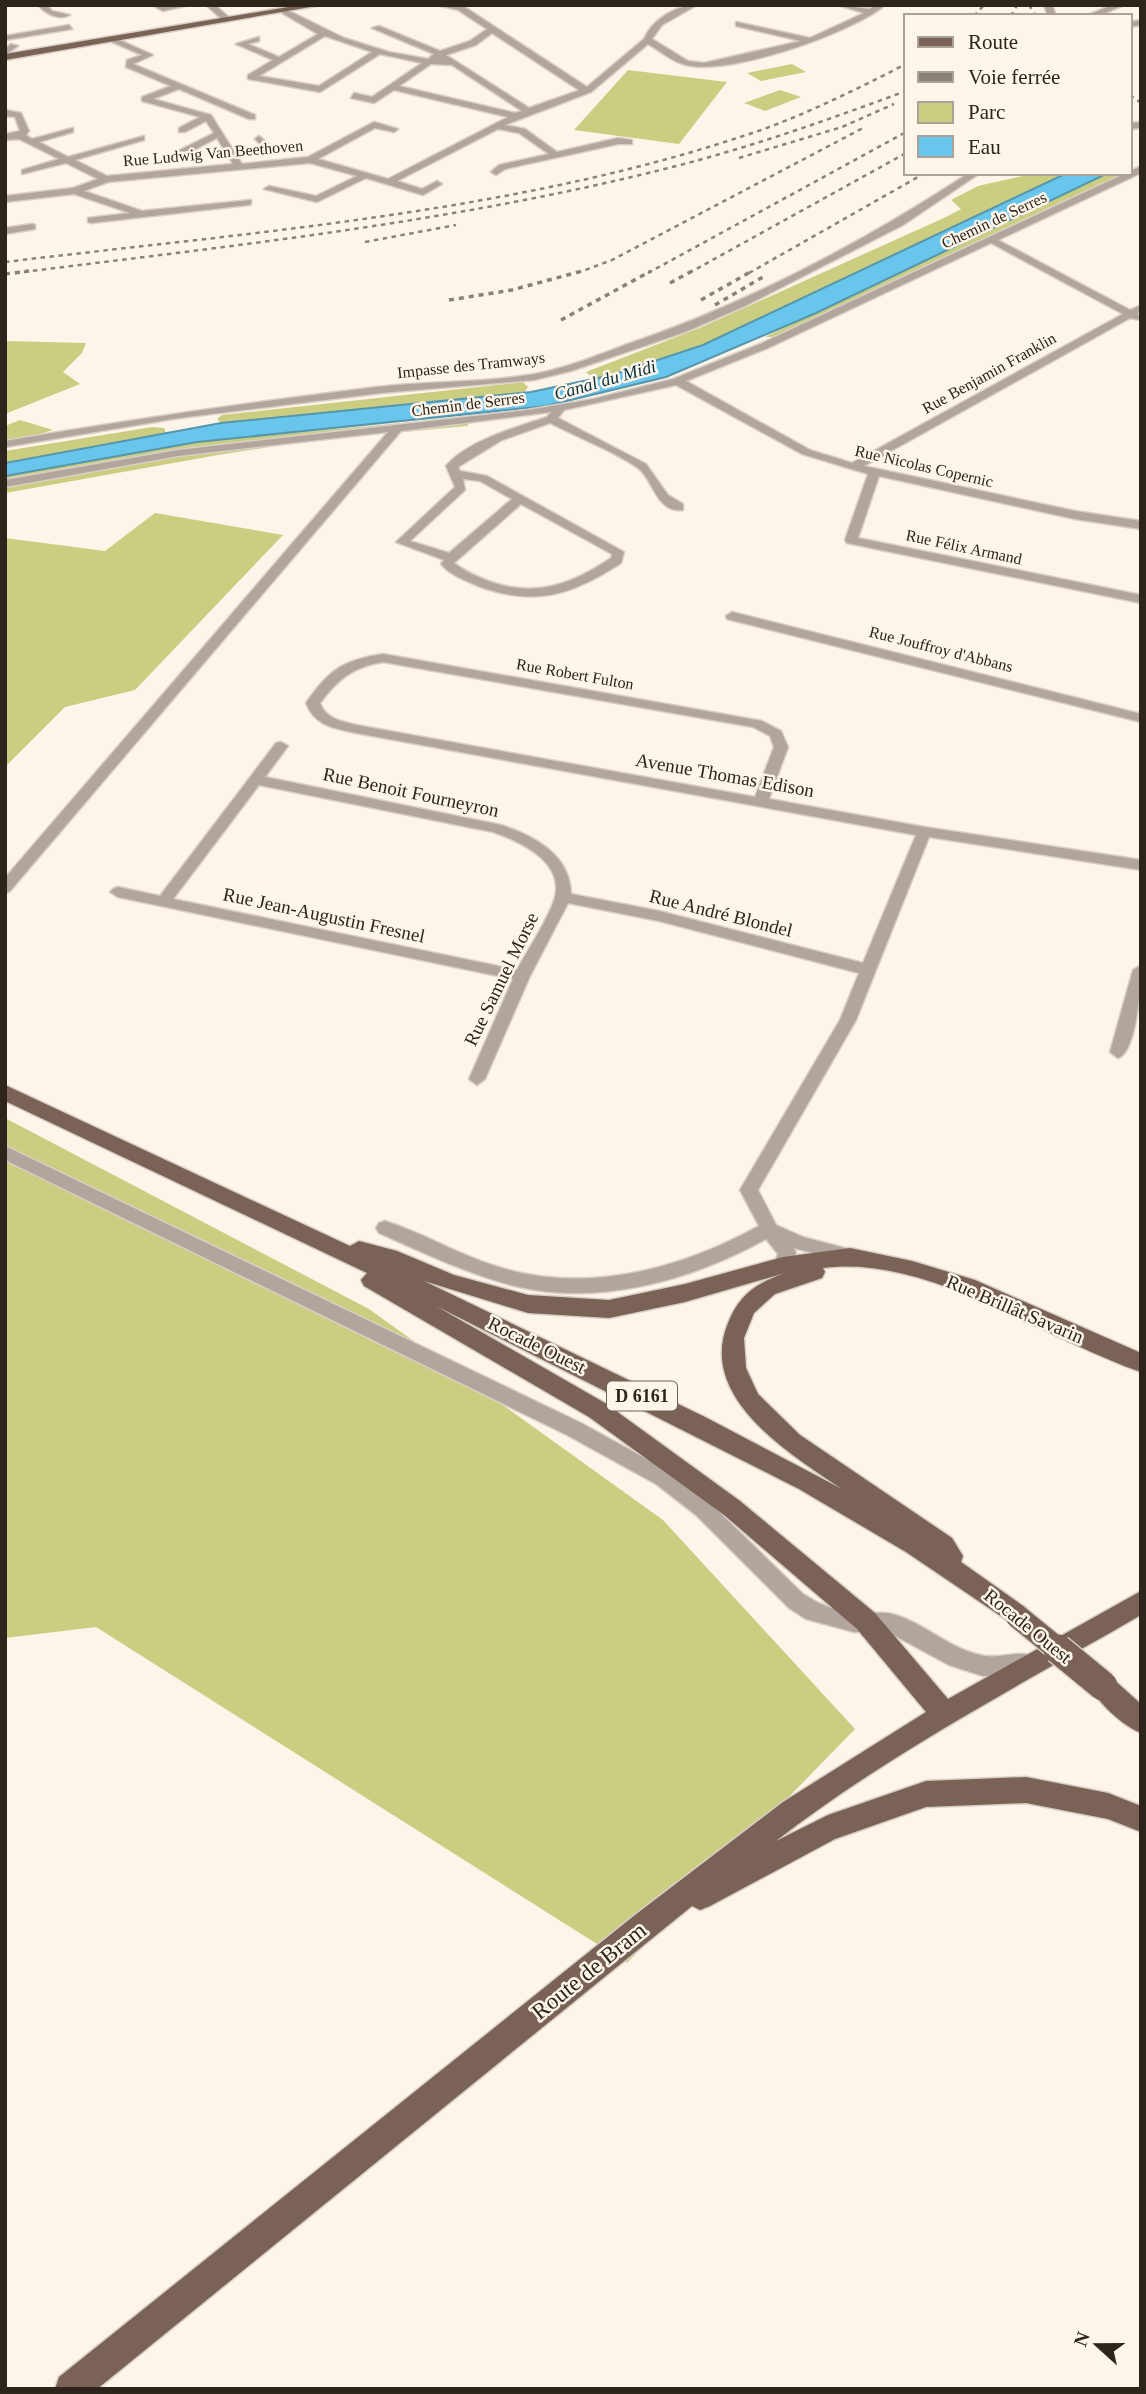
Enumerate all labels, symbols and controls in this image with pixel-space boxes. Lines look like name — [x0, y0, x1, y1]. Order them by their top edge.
legend — [904, 14, 1132, 175]
text: Route — [968, 30, 1018, 54]
text: Voie ferrée — [968, 65, 1060, 89]
text: Parc — [968, 100, 1005, 124]
text: Eau — [968, 135, 1001, 159]
street label: Rue Ludwig Van Beethoven — [122, 137, 304, 170]
street label: Chemin de Serres — [939, 188, 1049, 252]
street label: Rue Benjamin Franklin — [919, 329, 1059, 418]
street label: Impasse des Tramways — [396, 349, 546, 382]
water label: Canal du Midi — [552, 356, 658, 404]
street label: Chemin de Serres — [411, 389, 525, 419]
street label: Rue Nicolas Copernic — [853, 442, 995, 491]
street label: Rue Félix Armand — [904, 526, 1024, 568]
street label: Rue Jouffroy d'Abbans — [867, 623, 1015, 676]
street label: Rue Robert Fulton — [515, 655, 635, 693]
street label: Avenue Thomas Edison — [634, 749, 816, 801]
street label: Rue Benoit Fourneyron — [321, 763, 501, 821]
street label: Rue Jean-Augustin Fresnel — [221, 883, 427, 947]
street label: Rue André Blondel — [647, 885, 795, 941]
street label: Rue Samuel Morse — [460, 909, 542, 1049]
street label: Rue Brillât Savarin — [943, 1271, 1087, 1348]
street label: Rocade Ouest — [485, 1312, 590, 1378]
road number: D 6161 — [607, 1381, 677, 1410]
street label: Rocade Ouest — [980, 1584, 1076, 1668]
street label: Route de Bram — [527, 1917, 651, 2025]
north arrow — [1062, 2310, 1132, 2380]
text: N — [1069, 2329, 1094, 2349]

